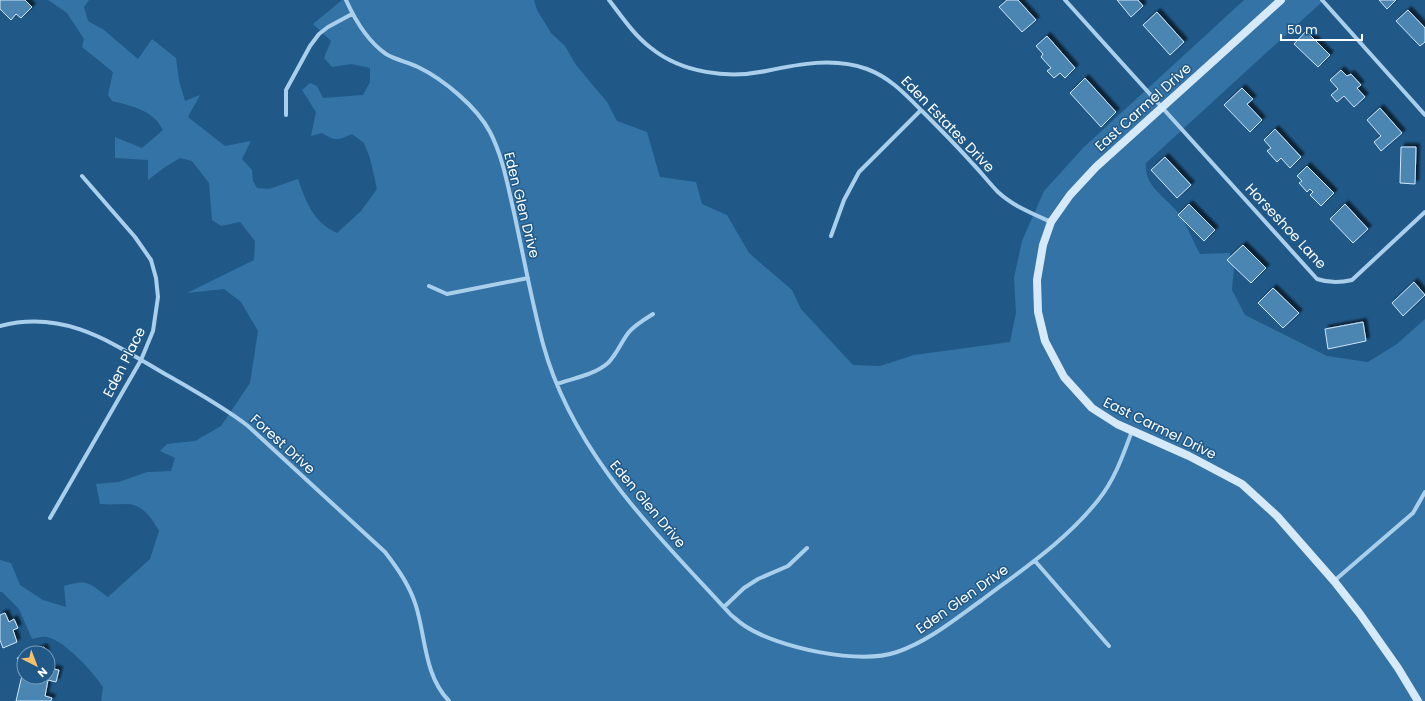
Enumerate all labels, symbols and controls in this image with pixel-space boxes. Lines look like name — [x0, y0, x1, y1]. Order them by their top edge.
scale bar — [1281, 16, 1362, 42]
text: 50 m — [1287, 21, 1318, 38]
street label: East Carmel Drive — [1090, 58, 1196, 156]
street label: Eden Estates Drive — [897, 71, 1000, 177]
street label: Eden Glen Drive — [499, 150, 545, 261]
street label: Horseshoe Lane — [1241, 179, 1331, 274]
street label: Eden Place — [98, 323, 150, 400]
street label: East Carmel Drive — [1100, 392, 1220, 464]
street label: Forest Drive — [246, 409, 320, 479]
street label: Eden Glen Drive — [605, 456, 691, 552]
street label: Eden Glen Drive — [912, 559, 1013, 638]
north arrow — [16, 645, 56, 685]
text: N — [34, 664, 51, 681]

